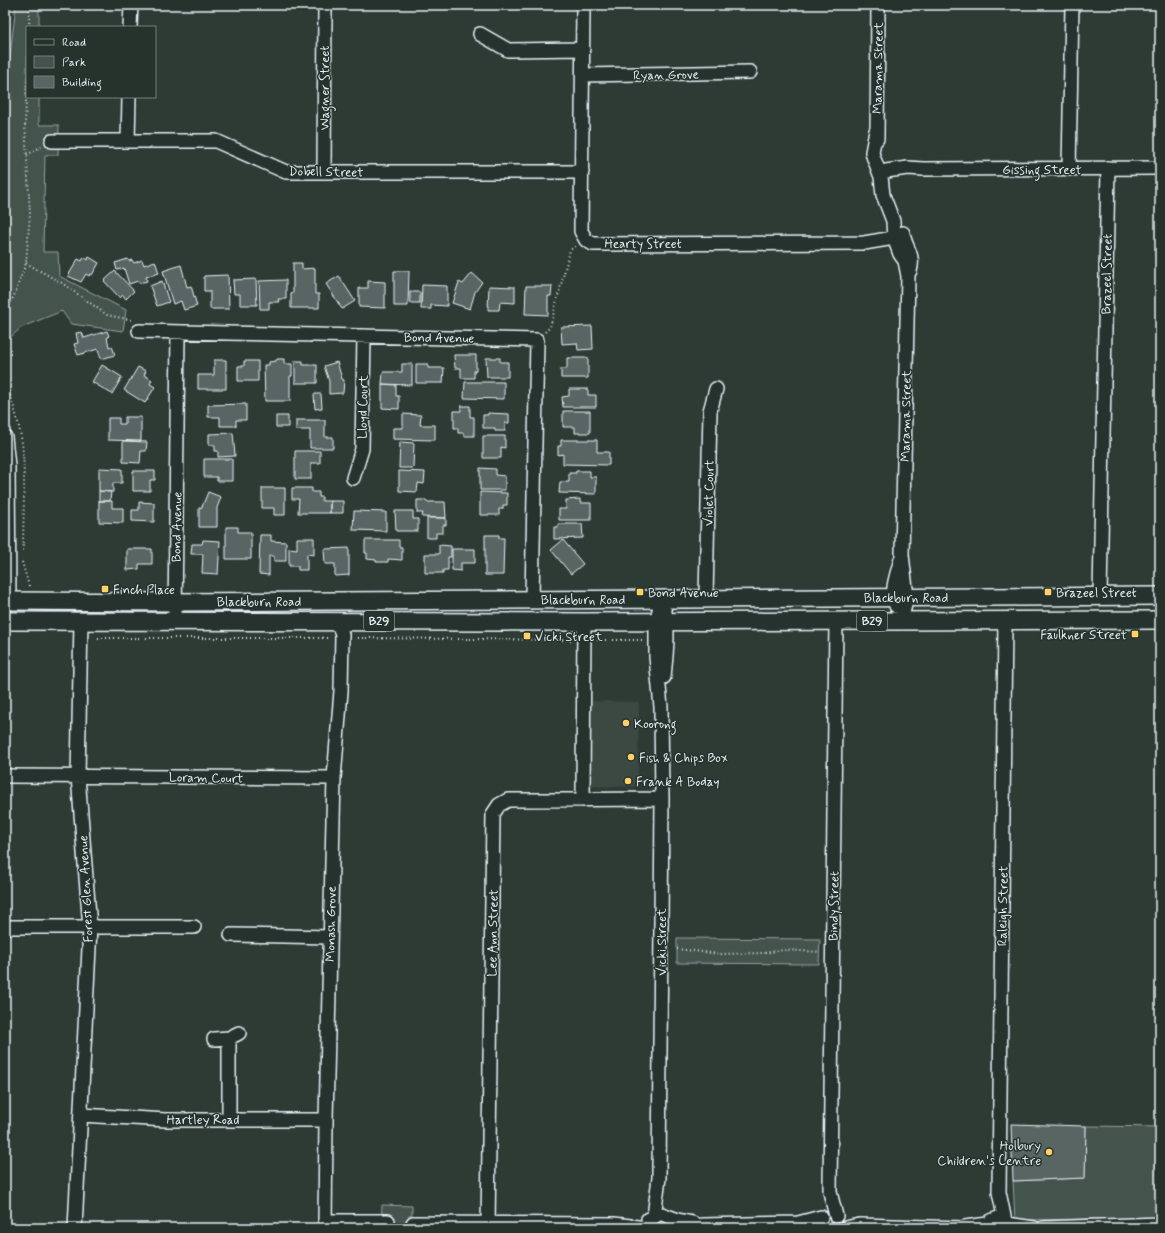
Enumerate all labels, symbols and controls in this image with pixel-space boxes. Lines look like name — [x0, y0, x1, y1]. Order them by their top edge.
street label: Marama Street — [869, 22, 888, 114]
legend — [26, 26, 156, 98]
text: Road — [62, 35, 86, 51]
street label: Wagner Street — [317, 46, 336, 130]
text: Park — [62, 55, 86, 71]
street label: Ryan Grove — [633, 66, 699, 85]
text: Building — [62, 75, 102, 92]
street label: Gissing Street — [1002, 162, 1082, 181]
street label: Dobell Street — [288, 163, 364, 182]
street label: Brazeel Street — [1098, 233, 1117, 314]
street label: Hearty Street — [604, 236, 682, 253]
street label: Bond Avenue — [404, 329, 475, 348]
street label: Marama Street — [897, 370, 916, 462]
street label: Lloyd Court — [354, 375, 373, 439]
street label: Violet Court — [700, 460, 719, 526]
street label: Bond Avenue — [168, 491, 187, 562]
place label: Finch Place — [113, 582, 175, 599]
marker: Finch Place — [100, 584, 110, 594]
place label: Bond Avenue — [648, 585, 719, 602]
place label: Brazeel Street — [1056, 585, 1137, 602]
marker: Bond Avenue — [635, 587, 645, 597]
marker: Brazeel Street — [1043, 587, 1053, 597]
street label: Blackburn Road — [864, 590, 948, 607]
street label: Blackburn Road — [541, 592, 625, 609]
street label: Blackburn Road — [217, 594, 301, 611]
road number: B29 — [364, 611, 394, 631]
road number: B29 — [857, 611, 887, 631]
place label: Faulkner Street — [1040, 627, 1127, 644]
place label: Vicki Street — [535, 629, 603, 646]
marker: Faulkner Street — [1130, 629, 1140, 639]
marker: Vicki Street — [522, 631, 532, 641]
place label: Koorong — [634, 716, 677, 735]
marker: Koorong — [621, 718, 631, 728]
place label: Fish & Chips Box — [639, 750, 728, 767]
marker: Fish & Chips Box — [626, 752, 636, 762]
street label: Loram Court — [169, 769, 243, 788]
place label: Frank A Boday — [636, 774, 719, 791]
marker: Frank A Boday — [623, 776, 633, 786]
street label: Forest Glen Avenue — [75, 835, 98, 943]
street label: Raleigh Street — [994, 866, 1013, 946]
street label: Bindy Street — [825, 871, 844, 941]
street label: Monash Grove — [322, 886, 341, 962]
street label: Lee Ann Street — [484, 889, 503, 977]
street label: Vicki Street — [654, 908, 671, 976]
street label: Hartley Road — [167, 1112, 239, 1129]
place label: Holbury Children's Centre — [937, 1138, 1041, 1170]
marker: Holbury Children's Centre — [1044, 1147, 1054, 1157]

